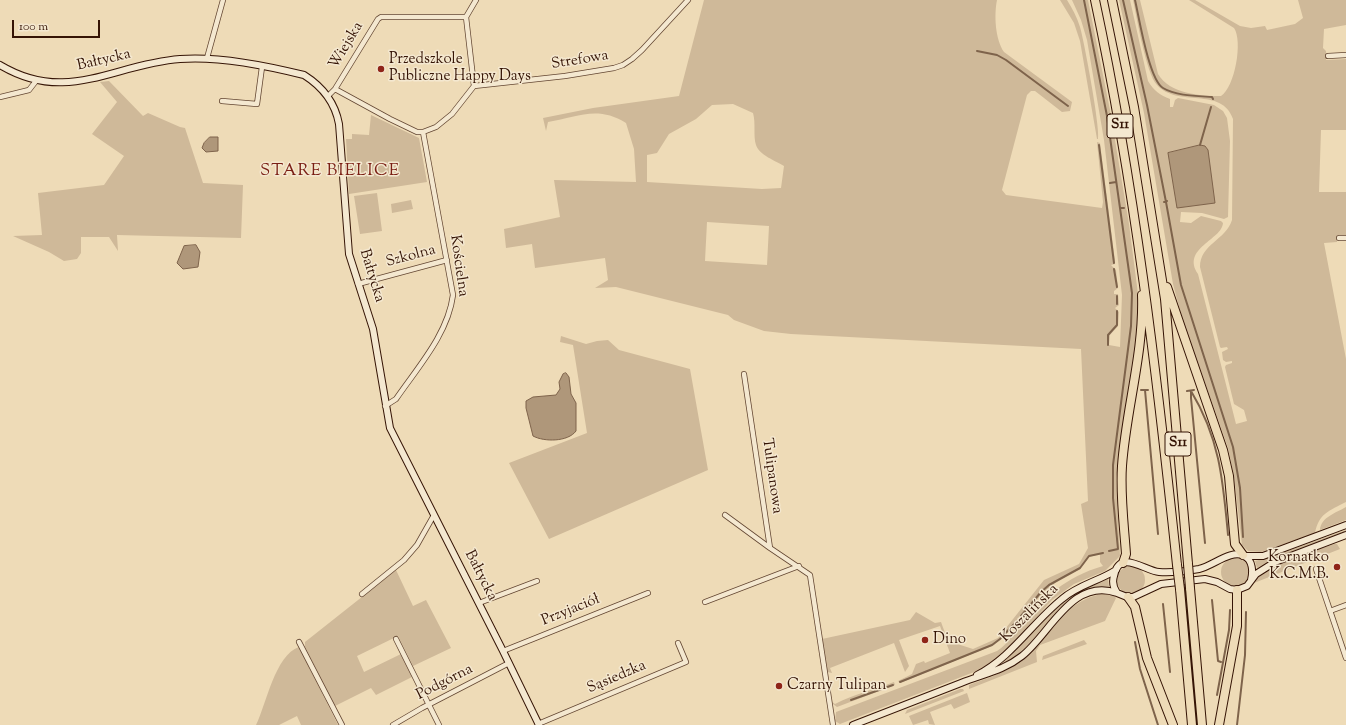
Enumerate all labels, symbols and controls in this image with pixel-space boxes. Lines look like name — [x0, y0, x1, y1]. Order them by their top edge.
scale bar — [14, 12, 102, 38]
text: 100 m — [19, 18, 48, 36]
street label: Wiejska — [326, 19, 368, 73]
street label: Bałtycka — [75, 46, 133, 76]
street label: Strefowa — [550, 48, 610, 74]
place label: Przedszkole Publiczne Happy Days — [389, 51, 531, 86]
marker: Przedszkole Publiczne Happy Days — [376, 64, 386, 74]
road number: S11 — [1107, 114, 1133, 138]
district label: STARE BIELICE — [260, 162, 400, 182]
street label: Kościelna — [445, 234, 471, 298]
street label: Szkolna — [384, 242, 438, 272]
street label: Bałtycka — [354, 247, 388, 305]
road number: S11 — [1165, 432, 1191, 456]
street label: Tulipanowa — [757, 437, 785, 515]
street label: Bałtycka — [460, 548, 500, 604]
place label: Kornatko K.C.M.B. — [1268, 549, 1329, 584]
marker: Kornatko K.C.M.B. — [1332, 562, 1342, 572]
street label: Koszalińska — [997, 581, 1063, 647]
street label: Przyjaciół — [539, 591, 603, 631]
place label: Dino — [933, 631, 966, 649]
marker: Dino — [920, 635, 930, 645]
street label: Sąsiedzka — [585, 658, 649, 698]
street label: Podgórna — [414, 661, 476, 705]
place label: Czarny Tulipan — [787, 677, 886, 695]
marker: Czarny Tulipan — [774, 681, 784, 691]

